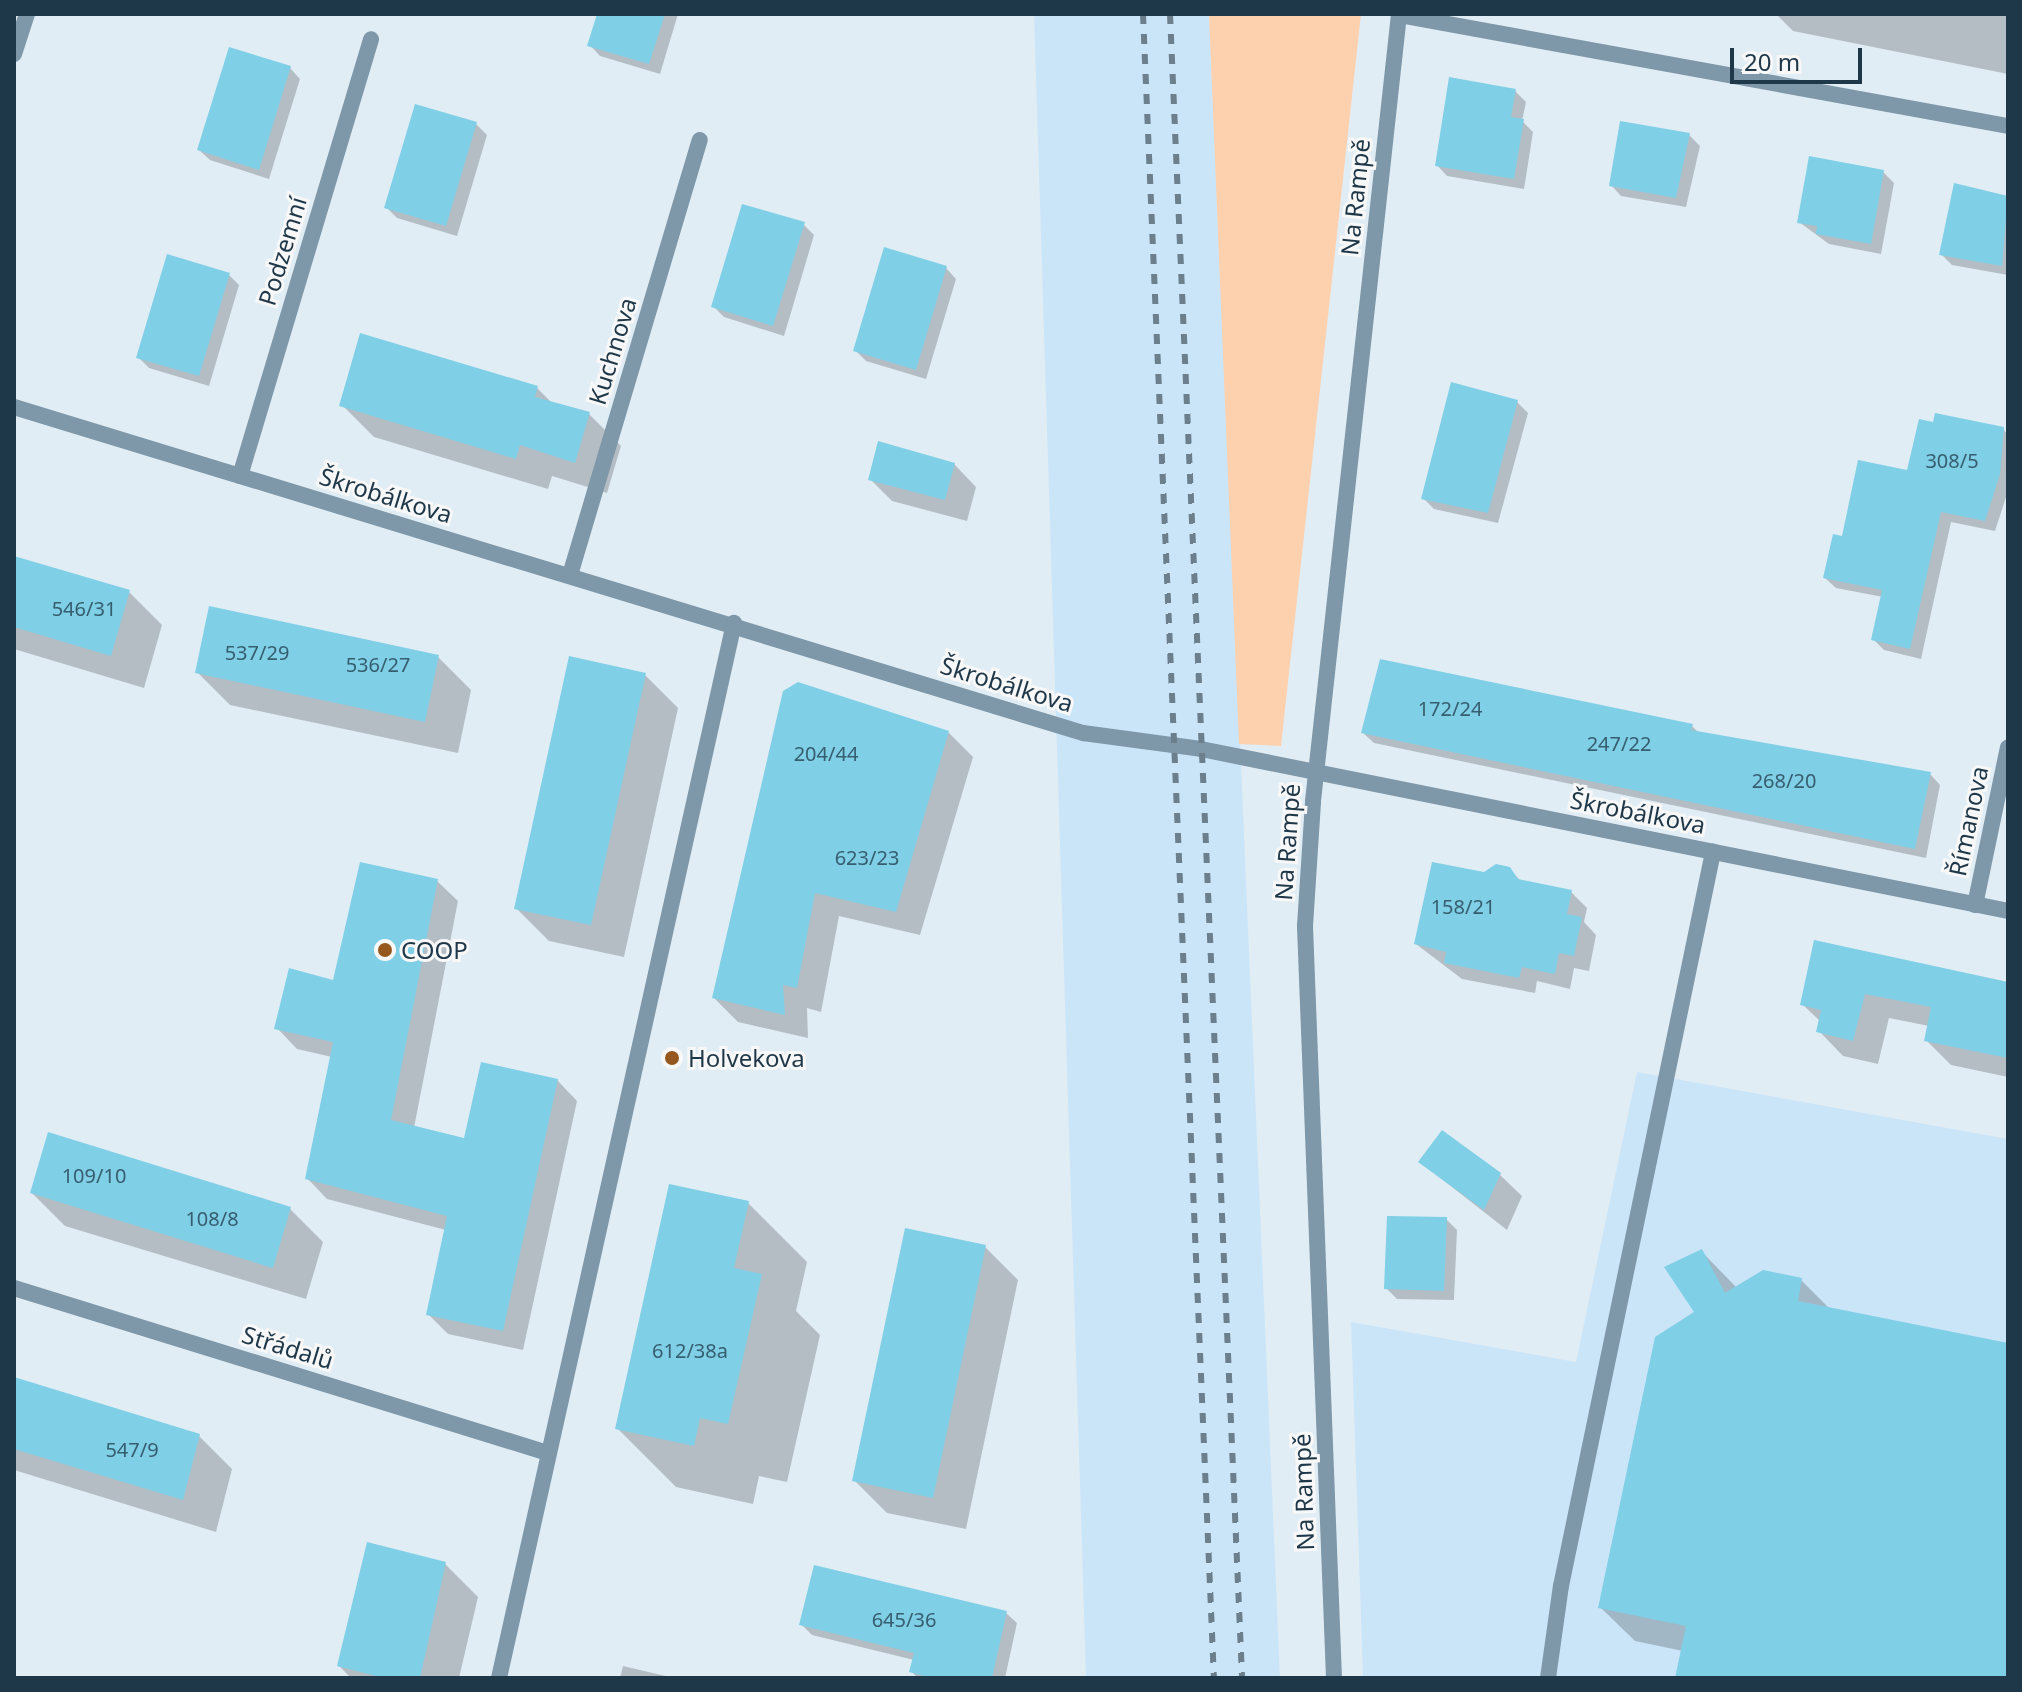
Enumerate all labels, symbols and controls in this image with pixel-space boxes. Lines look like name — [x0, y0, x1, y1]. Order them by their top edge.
scale bar — [1734, 32, 1866, 82]
text: 20 m — [1744, 45, 1800, 78]
street label: Na Rampě — [1335, 137, 1375, 257]
street label: Podzemní — [252, 193, 312, 309]
street label: Kuchnova — [582, 294, 642, 408]
house number: 308/5 — [1925, 448, 1979, 472]
street label: Škrobálkova — [316, 461, 456, 529]
house number: 546/31 — [52, 596, 116, 620]
house number: 537/29 — [225, 640, 289, 664]
street label: Škrobálkova — [937, 650, 1077, 718]
house number: 536/27 — [346, 652, 410, 676]
house number: 172/24 — [1418, 696, 1482, 720]
house number: 247/22 — [1587, 731, 1651, 755]
house number: 204/44 — [794, 741, 858, 765]
street label: Římanova — [1942, 763, 1994, 879]
house number: 268/20 — [1752, 768, 1816, 792]
street label: Na Rampě — [1269, 783, 1305, 901]
street label: Škrobálkova — [1568, 785, 1708, 839]
house number: 623/23 — [835, 845, 899, 869]
house number: 158/21 — [1431, 894, 1495, 918]
place label: COOP — [401, 936, 468, 964]
marker: COOP — [376, 941, 394, 959]
place label: Holvekova — [688, 1044, 805, 1072]
marker: Holvekova — [663, 1049, 681, 1067]
house number: 109/10 — [62, 1163, 126, 1187]
house number: 108/8 — [185, 1206, 239, 1230]
street label: Střádalů — [239, 1319, 337, 1375]
house number: 612/38a — [652, 1338, 728, 1362]
street label: Na Rampě — [1287, 1433, 1319, 1551]
house number: 547/9 — [105, 1437, 159, 1461]
house number: 645/36 — [872, 1607, 936, 1631]

